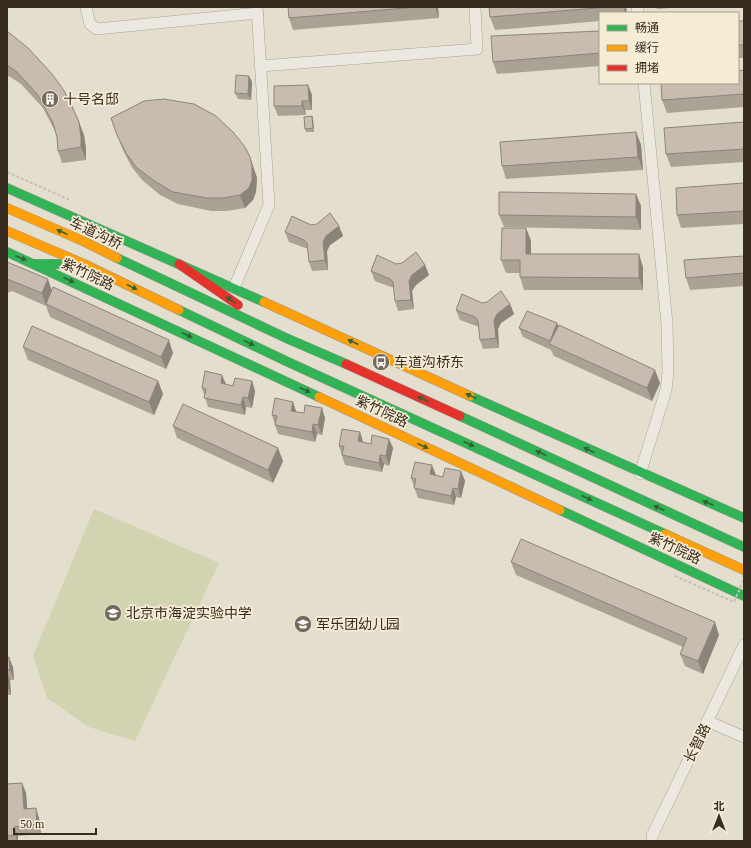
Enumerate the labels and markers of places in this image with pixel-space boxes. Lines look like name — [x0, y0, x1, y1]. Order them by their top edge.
building icon: 十号名邸 — [40, 89, 60, 109]
place label: 十号名邸 — [63, 92, 119, 107]
bus stop icon: 车道沟桥东 — [371, 352, 391, 372]
place label: 车道沟桥东 — [394, 354, 464, 370]
school or university icon: 北京市海淀实验中学 — [103, 603, 123, 623]
place label: 北京市海淀实验中学 — [126, 605, 252, 621]
school or university icon: 军乐团幼儿园 — [293, 614, 313, 634]
place label: 军乐团幼儿园 — [316, 617, 400, 632]

